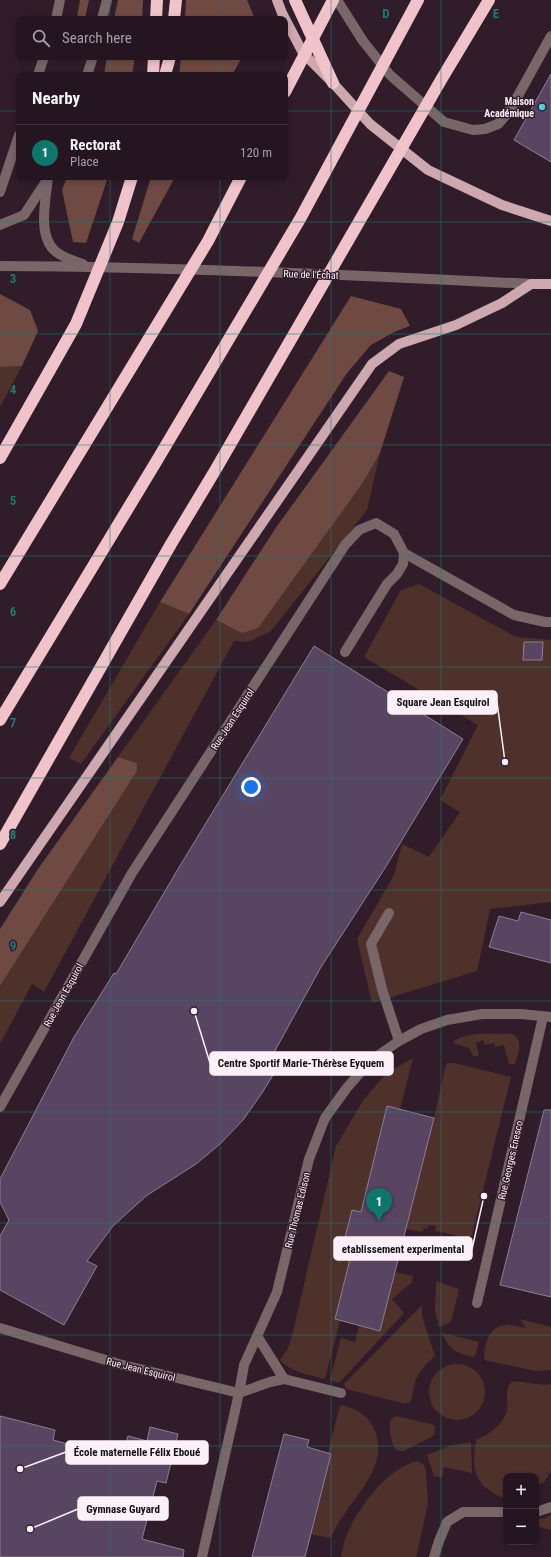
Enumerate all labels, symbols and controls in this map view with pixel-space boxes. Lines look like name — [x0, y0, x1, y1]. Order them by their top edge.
text: D — [382, 6, 390, 21]
text: E — [493, 6, 500, 21]
search box — [16, 16, 288, 60]
icon: search — [30, 27, 52, 49]
text: Search here — [62, 29, 132, 47]
text: Nearby — [32, 88, 80, 108]
place label: Maison Académique — [484, 96, 534, 119]
marker: Maison Académique — [537, 102, 547, 112]
text: Rectorat — [70, 136, 121, 154]
text: 1 — [42, 145, 48, 160]
text: 120 m — [240, 145, 272, 160]
text: Place — [70, 154, 99, 169]
street label: Rue de l'Échat — [283, 267, 339, 281]
text: 3 — [10, 271, 16, 286]
text: 4 — [10, 382, 17, 397]
text: 5 — [10, 493, 17, 508]
text: 6 — [10, 604, 17, 619]
street label: Rue Jean Esquirol — [209, 687, 256, 752]
callout: Square Jean Esquirol — [388, 691, 497, 714]
text: Square Jean Esquirol — [397, 696, 490, 709]
text: 7 — [10, 715, 17, 730]
your location — [241, 777, 261, 797]
text: 8 — [10, 827, 16, 842]
text: 9 — [10, 938, 16, 953]
street label: Rue Jean Esquirol — [42, 962, 85, 1029]
callout: Centre Sportif Marie-Thérèse Eyquem — [210, 1052, 393, 1075]
text: Centre Sportif Marie-Thérèse Eyquem — [218, 1057, 384, 1070]
street label: Rue Georges Enesco — [496, 1119, 525, 1201]
street label: Rue Thomas Edison — [283, 1171, 312, 1249]
pin: 1 — [366, 1188, 392, 1221]
callout: etablissement experimental — [334, 1237, 472, 1260]
text: etablissement experimental — [342, 1243, 464, 1256]
street label: Rue Jean Esquirol — [105, 1356, 176, 1383]
callout: École maternelle Félix Eboué — [66, 1441, 208, 1464]
text: École maternelle Félix Eboué — [74, 1446, 200, 1459]
map controls — [503, 1473, 539, 1545]
button: + — [503, 1473, 539, 1509]
callout: Gymnase Guyard — [78, 1497, 168, 1520]
text: Gymnase Guyard — [86, 1503, 160, 1516]
button: − — [503, 1509, 539, 1545]

